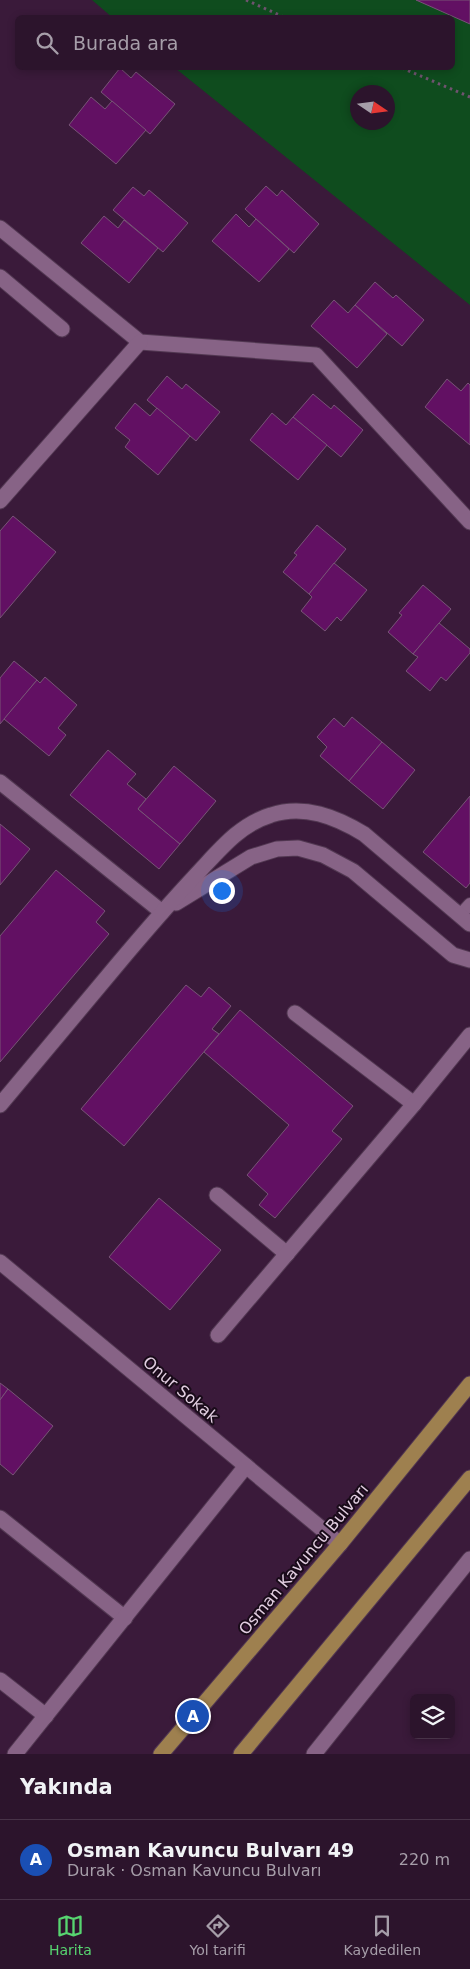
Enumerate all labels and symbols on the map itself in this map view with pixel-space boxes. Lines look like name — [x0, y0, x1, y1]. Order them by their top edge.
north arrow — [350, 85, 395, 130]
your location — [209, 878, 235, 904]
street label: Onur Sokak — [139, 1352, 223, 1427]
street label: Osman Kavuncu Bulvarı — [235, 1480, 372, 1639]
pin: A — [177, 1697, 209, 1735]

